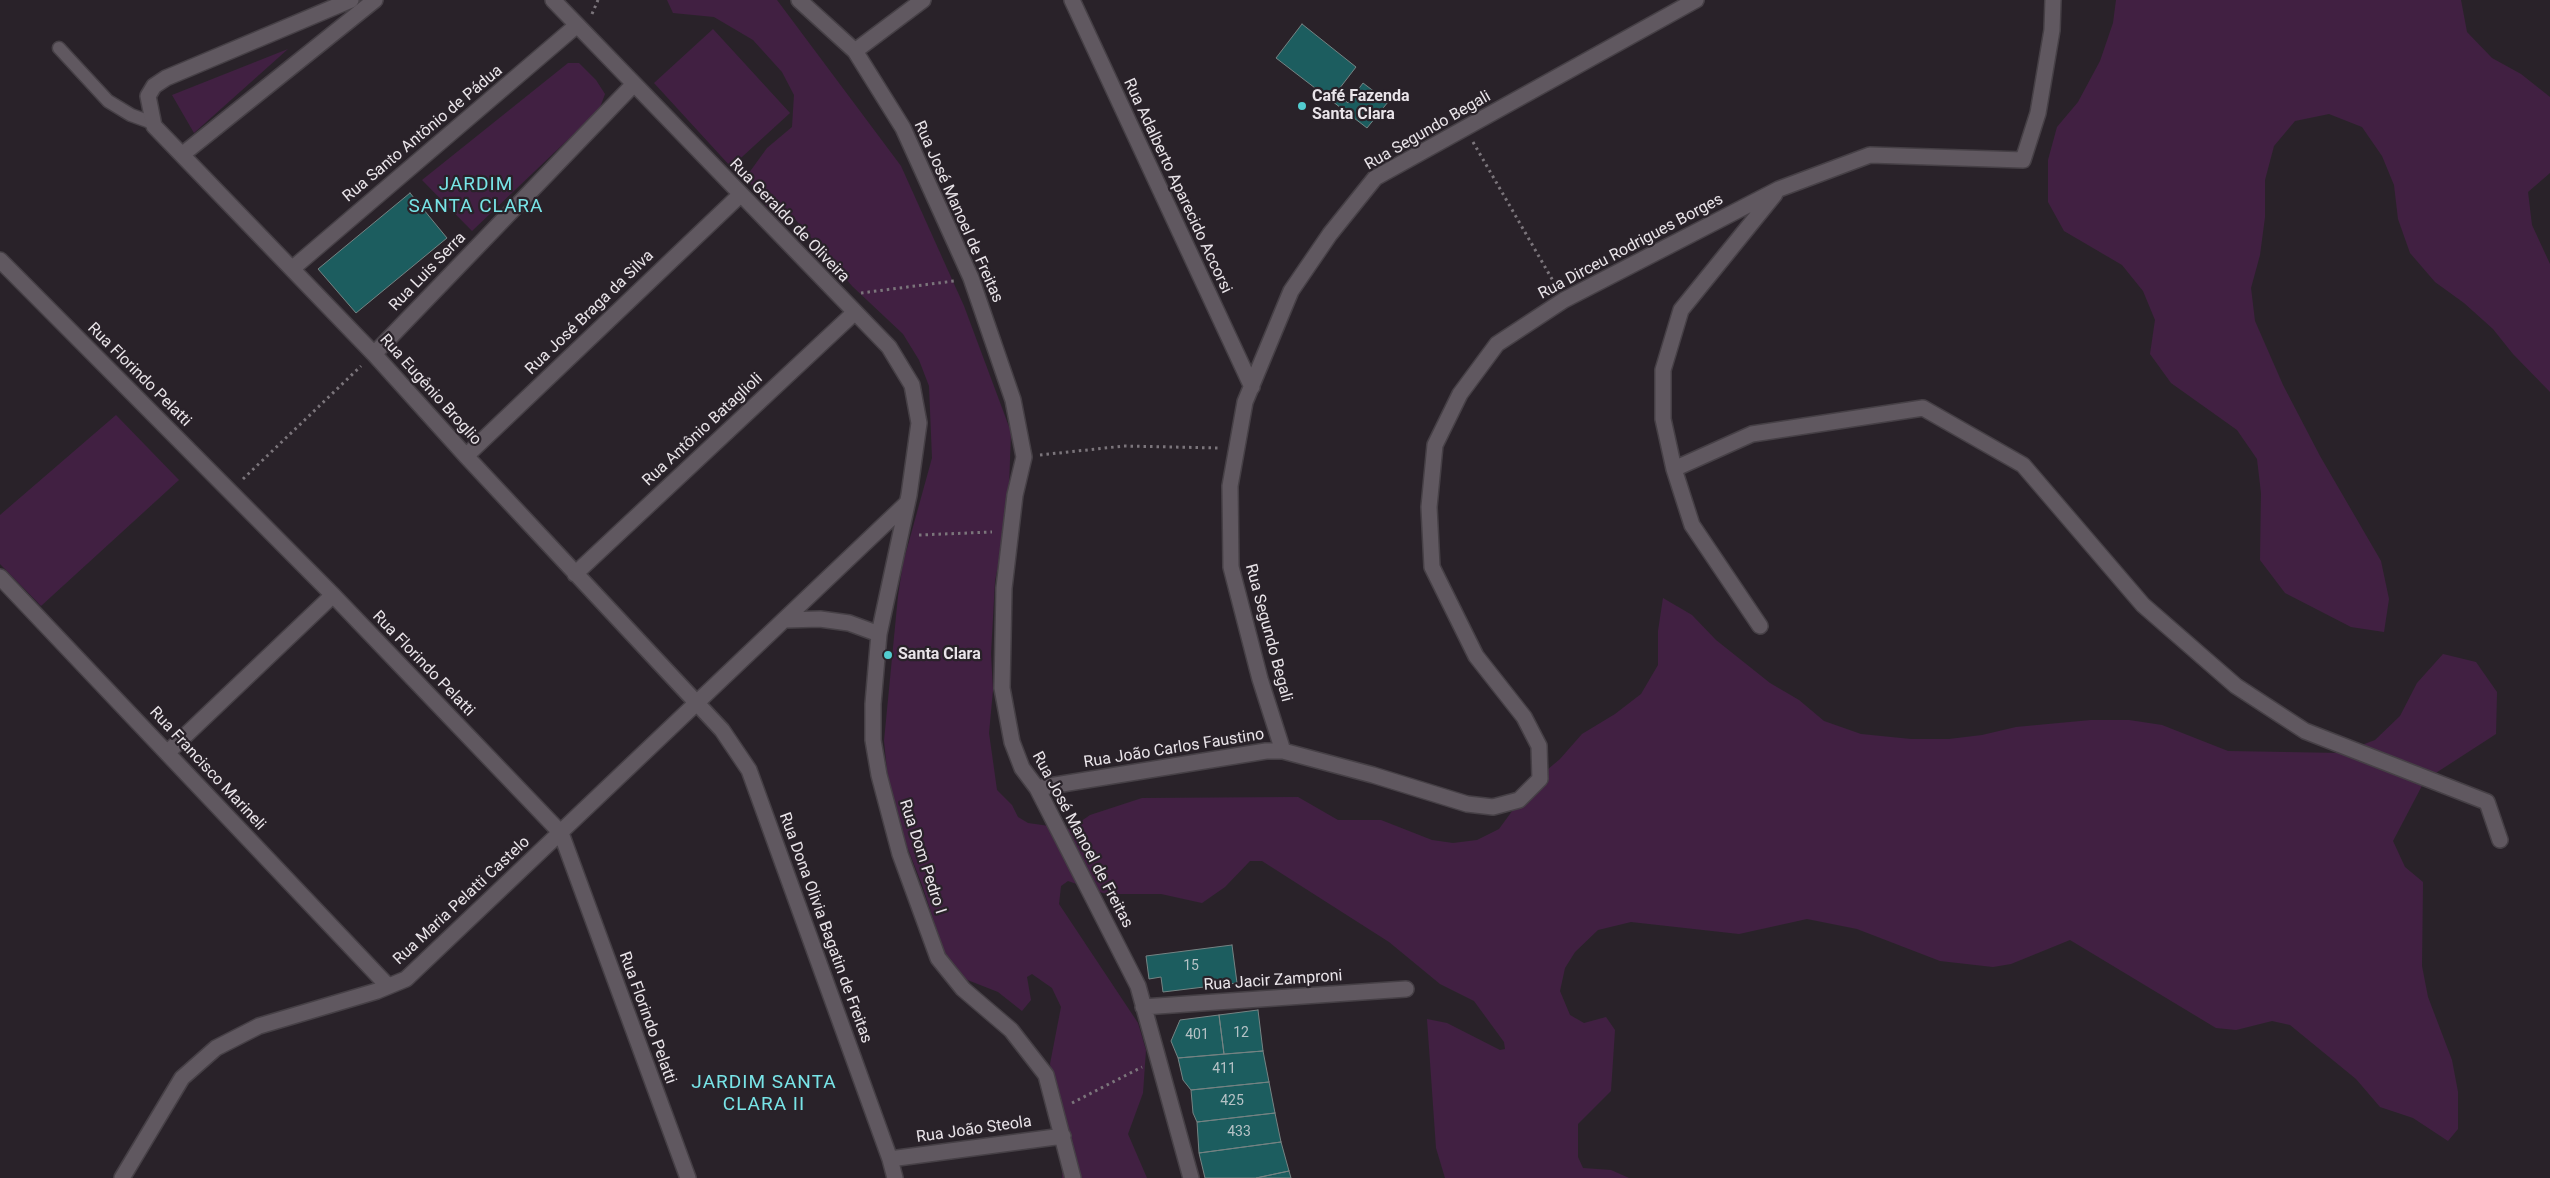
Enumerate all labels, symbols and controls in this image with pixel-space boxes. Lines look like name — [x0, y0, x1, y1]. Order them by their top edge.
street label: Rua Santo Antônio de Pádua — [339, 62, 507, 206]
street label: Rua Adalberto Aparecido Accorsi — [1119, 75, 1235, 297]
place label: Café Fazenda Santa Clara — [1312, 87, 1409, 125]
street label: Rua Segundo Begali — [1362, 87, 1494, 175]
marker: Café Fazenda Santa Clara — [1296, 100, 1308, 112]
street label: Rua José Manoel de Freitas — [909, 118, 1007, 306]
street label: Rua Geraldo de Oliveira — [725, 155, 853, 287]
district label: JARDIM SANTA CLARA — [407, 174, 545, 218]
street label: Rua Dirceu Rodrigues Borges — [1535, 190, 1727, 304]
street label: Rua Luis Serra — [386, 229, 470, 315]
street label: Rua José Braga da Silva — [522, 247, 658, 379]
street label: Rua Florindo Pelatti — [83, 319, 195, 431]
street label: Rua Eugênio Broglio — [375, 331, 485, 449]
street label: Rua Antônio Bataglioli — [639, 369, 767, 491]
street label: Rua Segundo Begali — [1240, 562, 1296, 704]
street label: Rua Florindo Pelatti — [368, 607, 478, 721]
place label: Santa Clara — [898, 645, 981, 665]
marker: Santa Clara — [882, 649, 894, 661]
street label: Rua Francisco Marineli — [145, 703, 269, 835]
street label: Rua João Carlos Faustino — [1082, 725, 1266, 773]
street label: Rua José Manoel de Freitas — [1027, 749, 1137, 931]
street label: Rua Dom Pedro I — [894, 797, 950, 917]
street label: Rua Dona Olivia Bagatin de Freitas — [774, 810, 876, 1046]
street label: Rua Maria Pelatti Castelo — [390, 833, 534, 969]
street label: Rua Florindo Pelatti — [614, 949, 680, 1087]
house number: 15 — [1183, 958, 1199, 974]
street label: Rua Jacir Zamproni — [1203, 967, 1343, 995]
house number: 12 — [1233, 1025, 1249, 1041]
house number: 401 — [1185, 1027, 1209, 1043]
house number: 411 — [1212, 1061, 1236, 1077]
district label: JARDIM SANTA CLARA II — [690, 1072, 838, 1116]
house number: 425 — [1220, 1093, 1244, 1109]
street label: Rua João Steola — [915, 1112, 1033, 1148]
house number: 433 — [1227, 1124, 1251, 1140]

